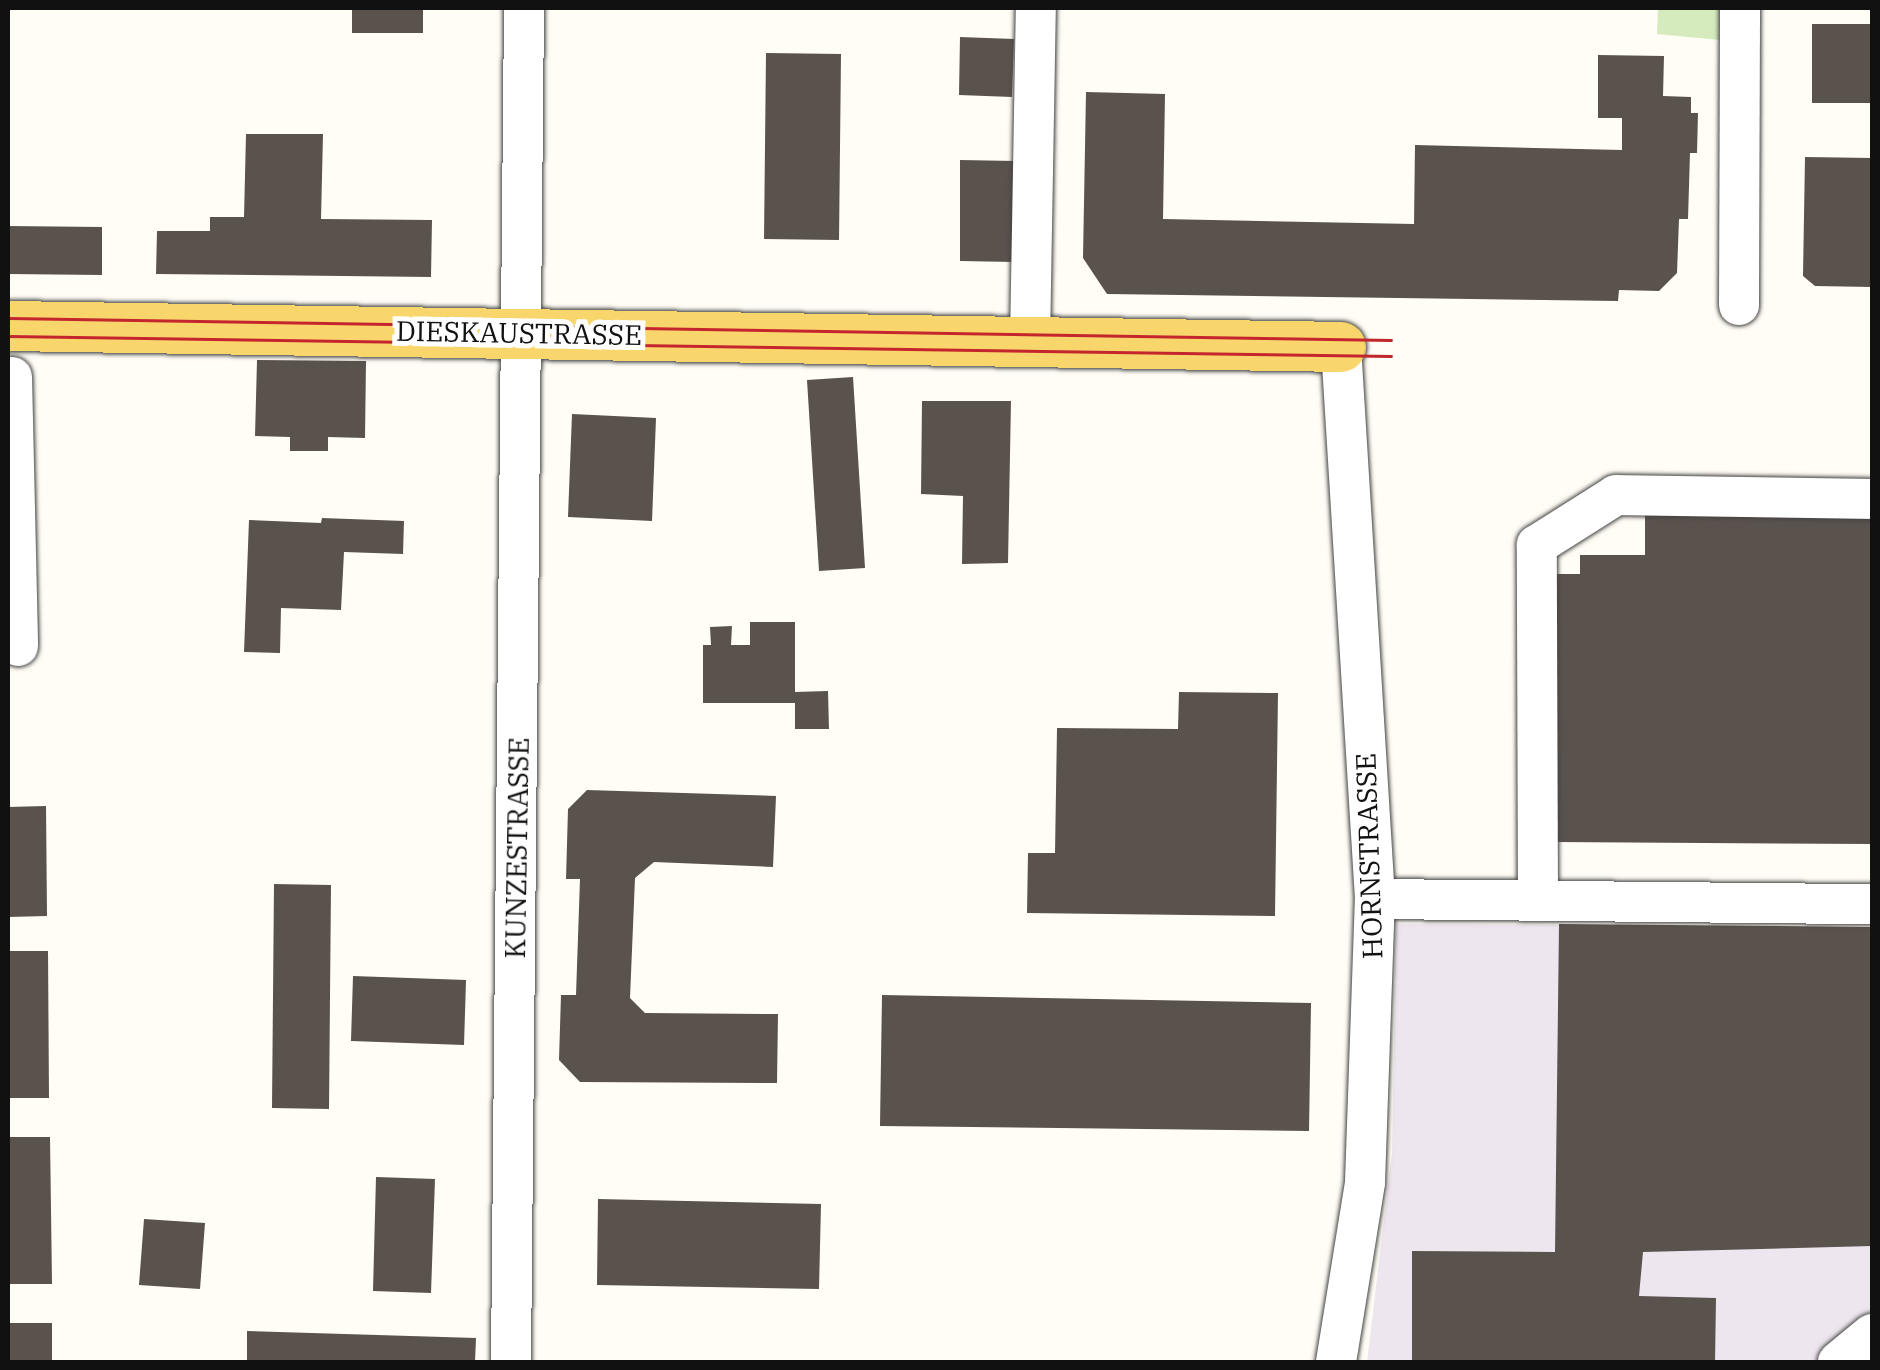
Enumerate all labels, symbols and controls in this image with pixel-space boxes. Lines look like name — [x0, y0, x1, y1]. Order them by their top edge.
street label: DIESKAUSTRASSE — [396, 314, 642, 352]
street label: KUNZESTRASSE — [498, 737, 536, 959]
street label: HORNSTRASSE — [1349, 752, 1389, 960]

